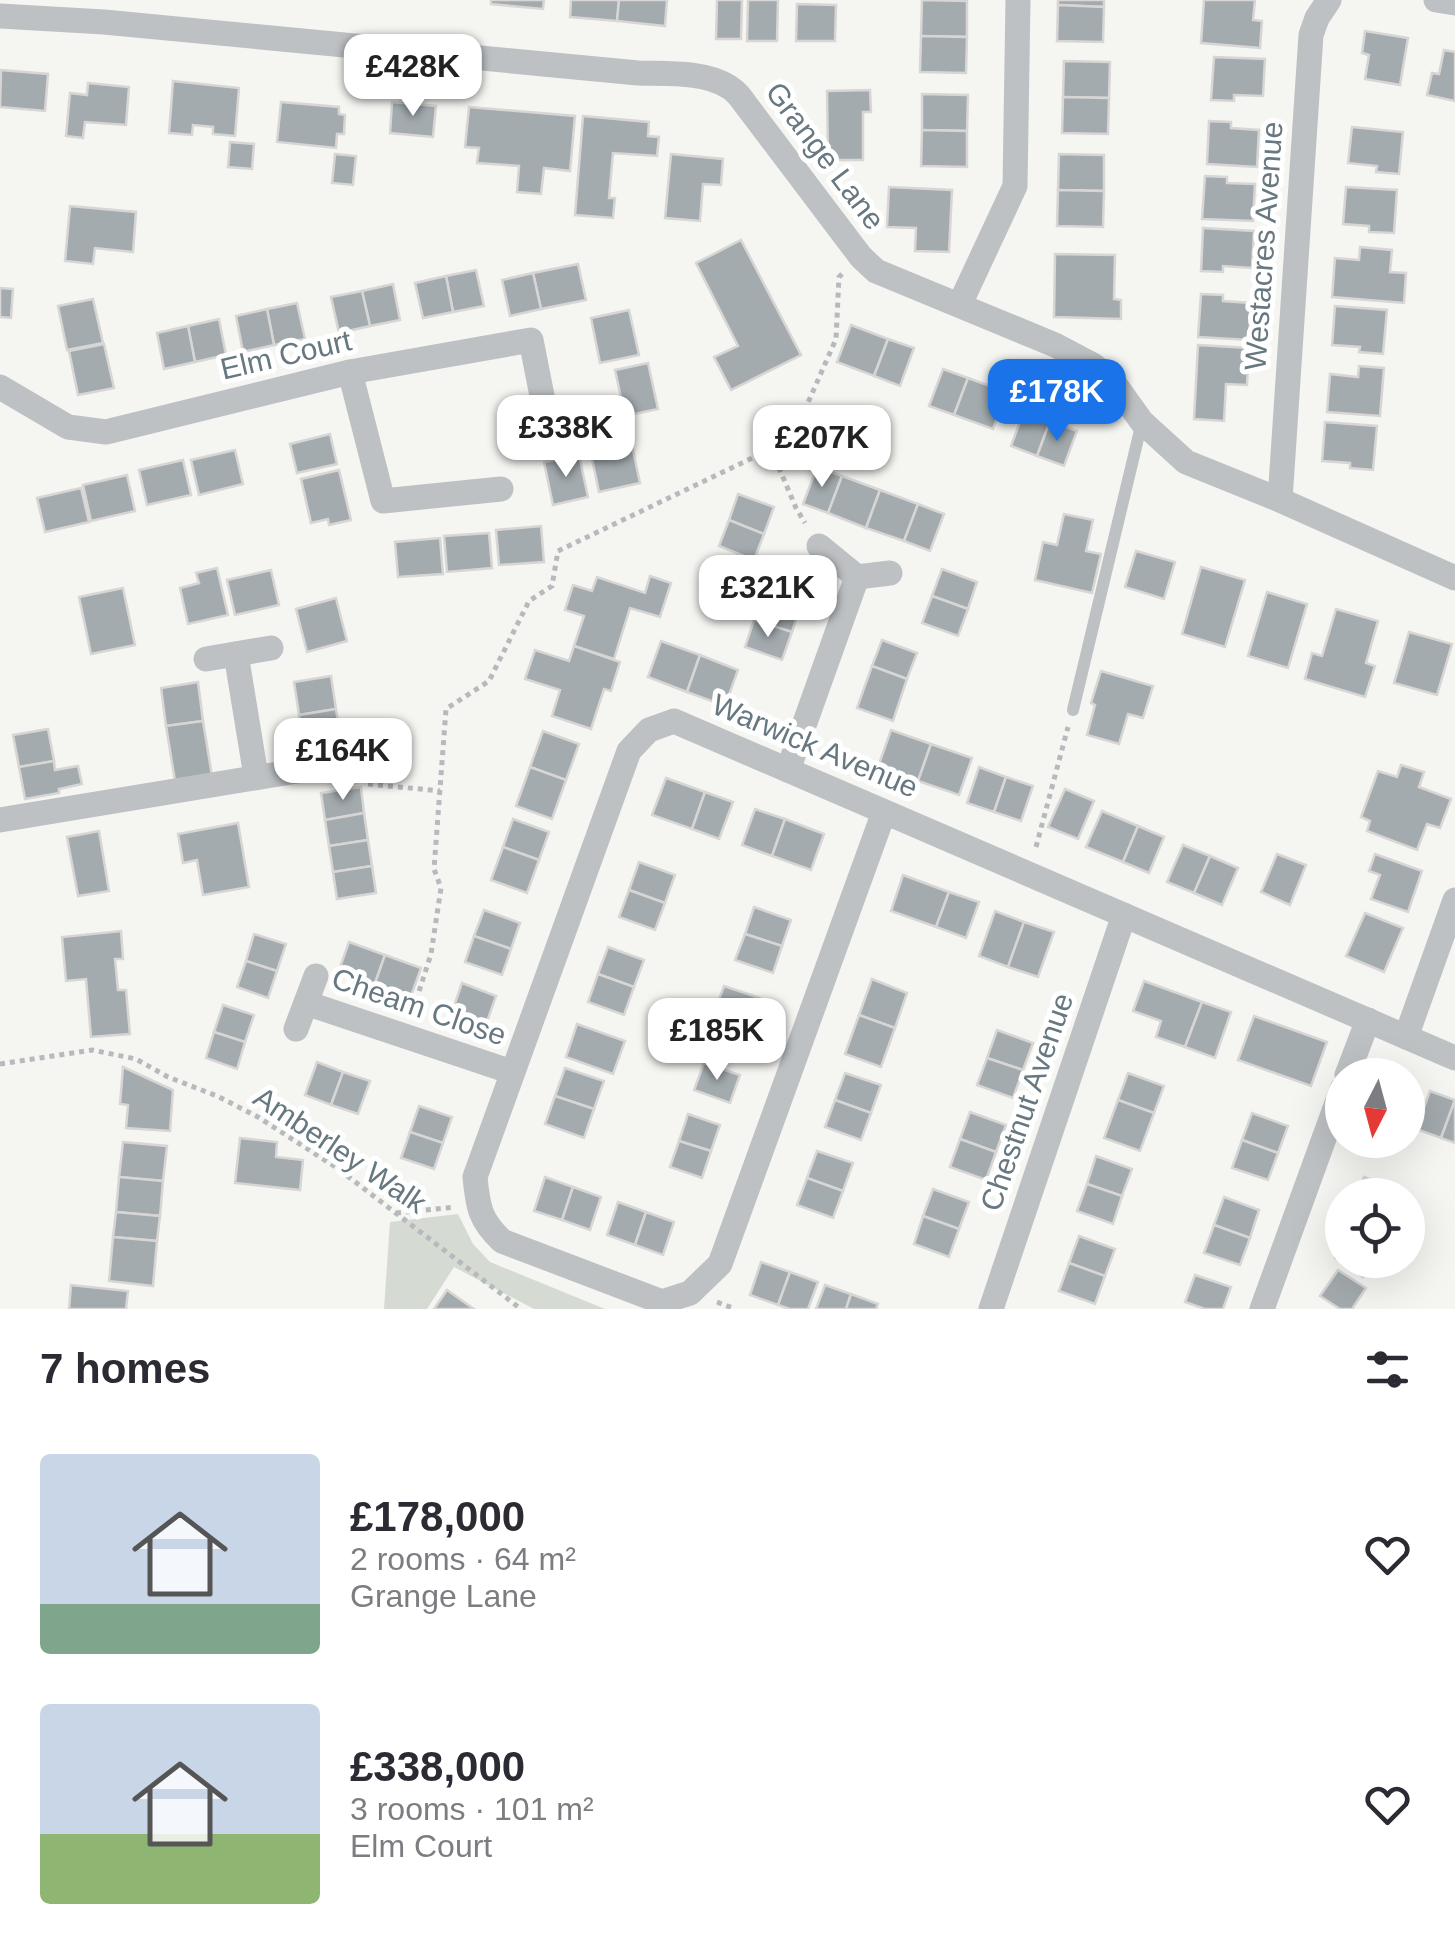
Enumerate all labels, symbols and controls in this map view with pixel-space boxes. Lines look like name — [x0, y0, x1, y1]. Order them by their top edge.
pin: £428K — [343, 34, 483, 119]
text: £428K — [366, 48, 460, 84]
street label: Grange Lane — [760, 76, 891, 236]
street label: Westacres Avenue — [1238, 121, 1289, 371]
street label: Elm Court — [217, 323, 355, 386]
pin: £178K — [987, 359, 1127, 444]
text: £178K — [1010, 373, 1104, 409]
pin: £338K — [496, 395, 636, 480]
pin: £207K — [752, 405, 892, 490]
text: £338K — [519, 409, 613, 445]
text: £207K — [775, 419, 869, 455]
pin: £321K — [698, 555, 838, 640]
text: £321K — [721, 569, 815, 605]
street label: Warwick Avenue — [707, 687, 923, 804]
pin: £164K — [273, 718, 413, 803]
text: £164K — [296, 732, 390, 768]
street label: Cheam Close — [328, 961, 510, 1052]
street label: Chestnut Avenue — [974, 989, 1079, 1215]
pin: £185K — [647, 998, 787, 1083]
text: £185K — [670, 1012, 764, 1048]
north arrow — [1325, 1058, 1425, 1158]
map controls — [1325, 1058, 1425, 1278]
street label: Amberley Walk — [248, 1080, 433, 1220]
button: locate — [1325, 1178, 1425, 1278]
icon: filters — [1360, 1342, 1415, 1397]
text: 7 homes — [40, 1345, 210, 1392]
text: £178,000 — [350, 1493, 525, 1540]
icon: home — [120, 1494, 240, 1614]
icon: heart — [1360, 1527, 1415, 1582]
text: 2 rooms · 64 m² — [350, 1541, 576, 1577]
text: Grange Lane — [350, 1578, 537, 1614]
text: £338,000 — [350, 1743, 525, 1790]
icon: home — [120, 1744, 240, 1864]
icon: heart — [1360, 1777, 1415, 1832]
text: 3 rooms · 101 m² — [350, 1791, 594, 1827]
text: Elm Court — [350, 1828, 492, 1864]

